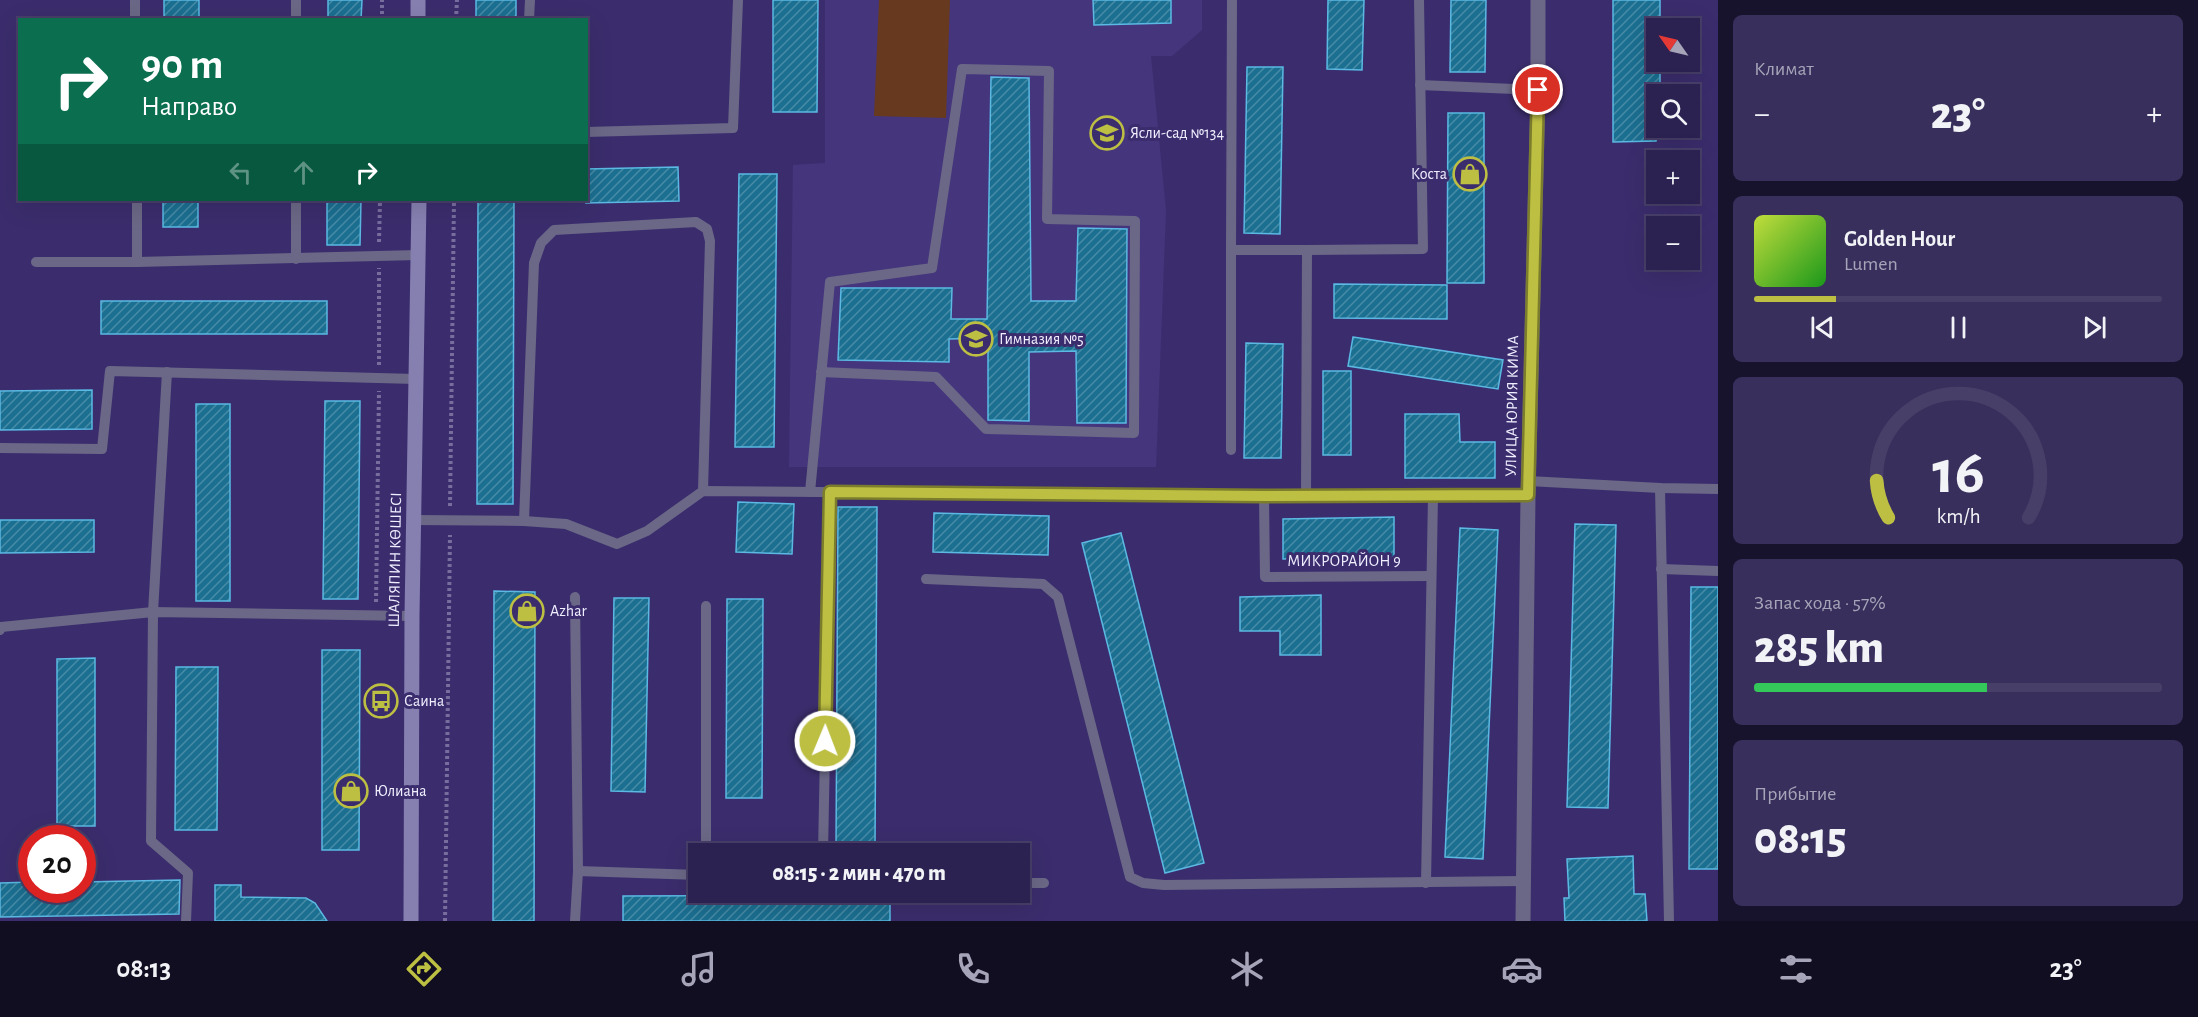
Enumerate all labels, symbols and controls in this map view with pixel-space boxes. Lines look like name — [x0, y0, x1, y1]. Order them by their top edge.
north arrow — [1646, 18, 1700, 72]
map controls — [1646, 18, 1700, 270]
icon: right — [42, 42, 120, 120]
text: 90 m — [141, 44, 223, 86]
text: Климат — [1754, 59, 1814, 79]
pin — [1512, 64, 1563, 115]
icon: arrive — [1521, 73, 1554, 106]
button: search — [1646, 84, 1700, 138]
text: 23° — [1931, 92, 1985, 137]
text: Направо — [141, 93, 237, 120]
text: − — [1754, 98, 1770, 131]
text: + — [2146, 98, 2162, 131]
school or university icon: Ясли-сад №134 — [1089, 115, 1125, 151]
place label: Ясли-сад №134 — [1130, 125, 1224, 141]
button: + — [1646, 150, 1700, 204]
icon: left — [224, 156, 257, 189]
icon: ahead — [287, 156, 320, 189]
icon: right — [350, 156, 383, 189]
shop icon: Коста — [1452, 156, 1488, 192]
place label: Коста — [1411, 166, 1447, 182]
button: − — [1646, 216, 1700, 270]
text: Golden Hour — [1844, 228, 1955, 250]
text: Lumen — [1844, 254, 1898, 274]
icon: previous — [1806, 311, 1839, 344]
icon: pause — [1942, 311, 1975, 344]
icon: next — [2078, 311, 2111, 344]
school or university icon: Гимназия №5 — [958, 321, 994, 357]
place label: Гимназия №5 — [999, 331, 1084, 347]
street label: УЛИЦА ЮРИЯ КИМА — [1503, 335, 1521, 477]
text: 16 — [1932, 442, 1984, 504]
street label: ШАЛЯПИН КӨШЕСІ — [386, 492, 404, 628]
text: km/h — [1936, 506, 1980, 527]
street label: МИКРОРАЙОН 9 — [1287, 552, 1401, 569]
shop icon: Azhar — [509, 593, 545, 629]
text: Запас хода · 57% — [1754, 593, 1886, 613]
place label: Azhar — [550, 603, 587, 619]
text: 285 km — [1754, 626, 1884, 671]
bus stop icon: Саина — [363, 683, 399, 719]
place label: Саина — [404, 693, 444, 709]
position arrow — [793, 709, 857, 773]
shop icon: Юлиана — [333, 773, 369, 809]
place label: Юлиана — [374, 783, 427, 799]
text: Прибытие — [1754, 784, 1836, 804]
text: 08:15 — [1754, 817, 1846, 862]
speed limit sign: 20 — [18, 825, 96, 903]
text: 08:15 · 2 мин · 470 m — [772, 862, 946, 884]
icon: directions — [403, 948, 445, 990]
icon: music — [678, 948, 720, 990]
icon: phone — [952, 948, 994, 990]
icon: climate — [1226, 948, 1268, 990]
icon: car — [1501, 948, 1543, 990]
icon: filters — [1775, 948, 1817, 990]
text: 08:13 — [116, 955, 171, 982]
text: 23° — [2050, 955, 2082, 982]

